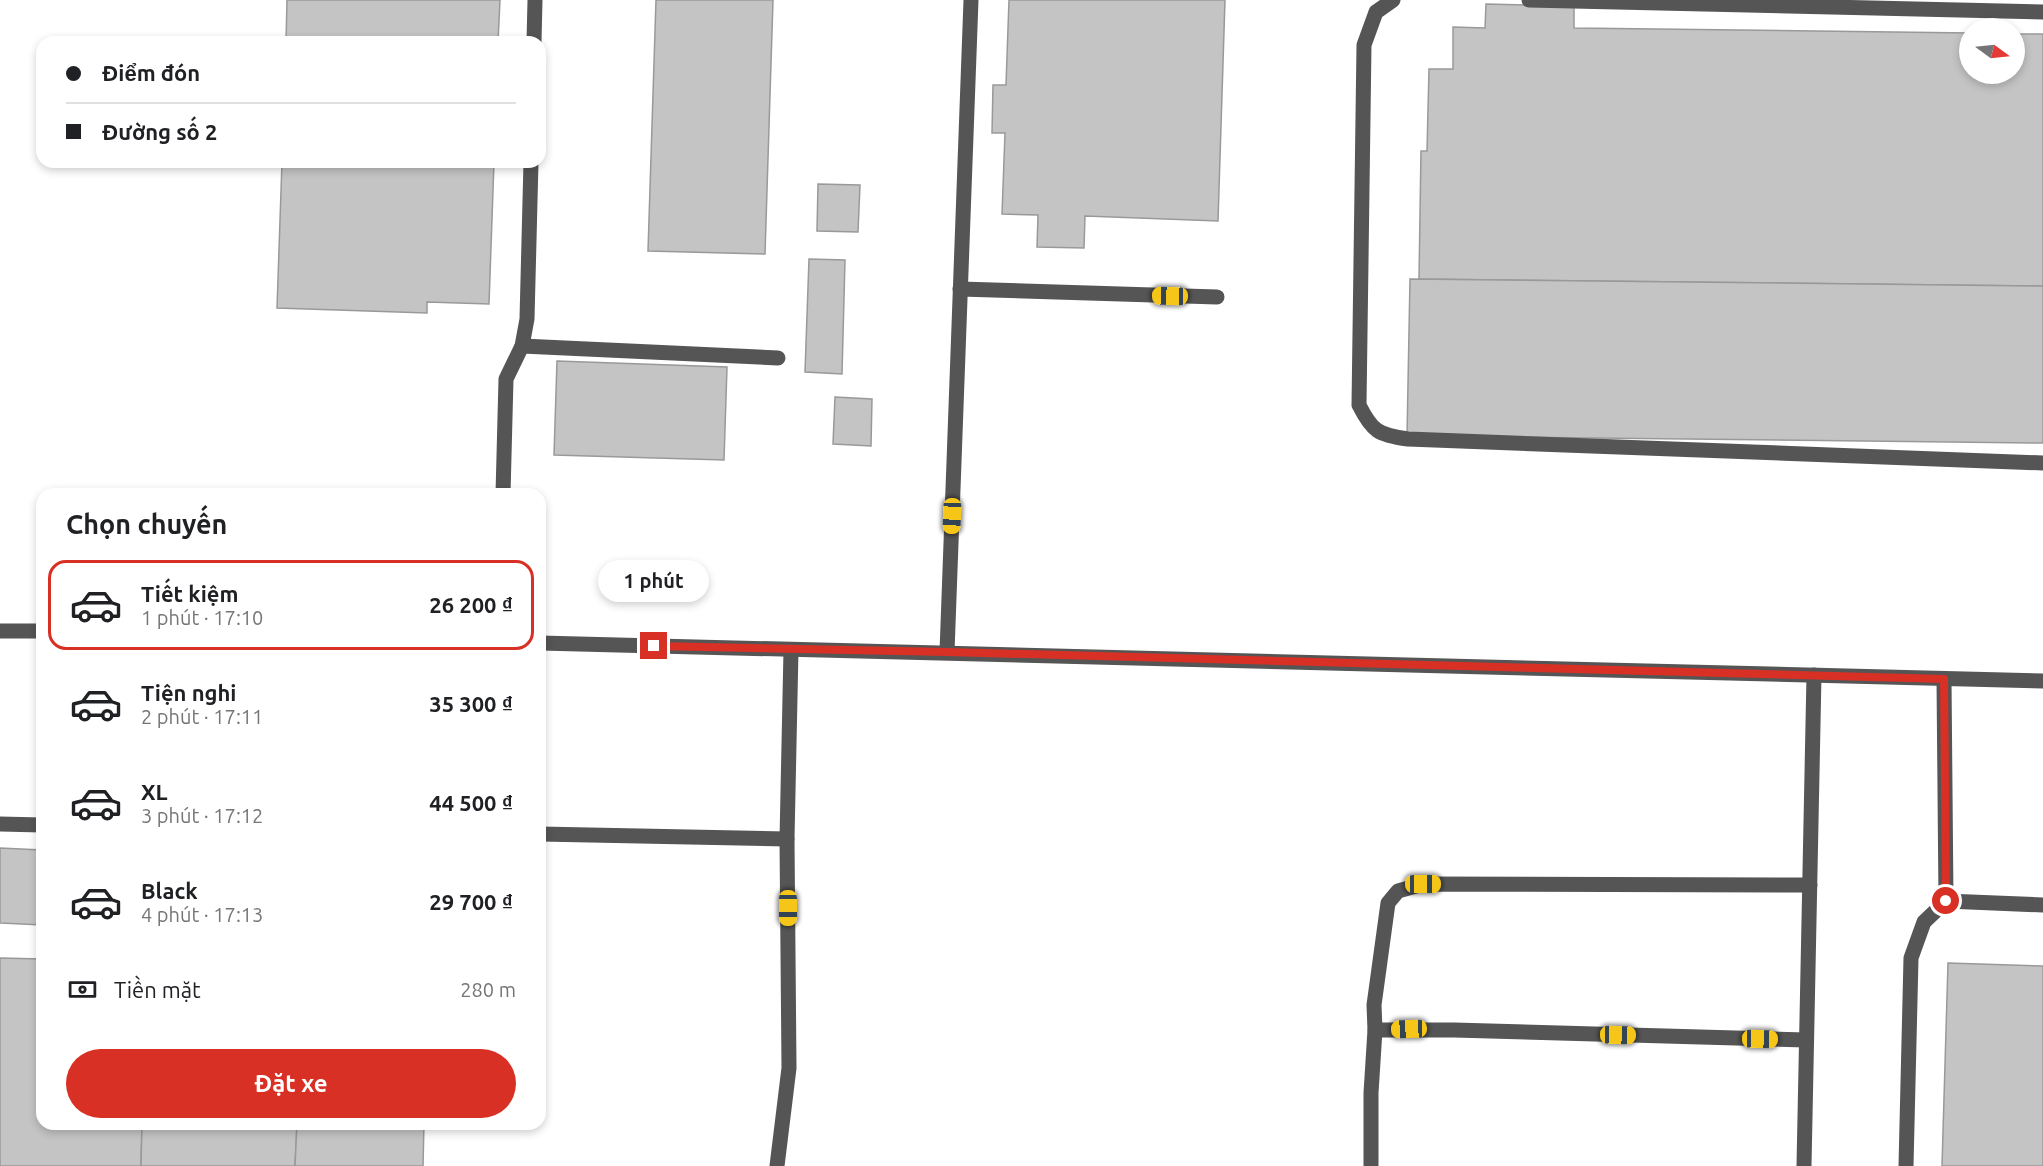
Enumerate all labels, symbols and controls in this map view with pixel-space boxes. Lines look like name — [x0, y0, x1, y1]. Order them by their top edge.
north arrow — [1959, 18, 2025, 84]
map controls — [1959, 18, 2025, 84]
text: Điểm đón — [102, 60, 200, 85]
text: Đường số 2 — [102, 119, 217, 144]
car — [1152, 287, 1188, 305]
car — [942, 498, 962, 534]
text: Chọn chuyến — [66, 509, 227, 539]
callout: 1 phút — [598, 559, 710, 601]
text: 1 phút — [623, 569, 684, 592]
icon: car — [69, 578, 123, 632]
text: Tiết kiệm — [141, 581, 238, 606]
text: 26 200 ₫ — [429, 592, 513, 617]
text: 1 phút · 17:10 — [141, 606, 263, 629]
route end — [640, 632, 667, 659]
icon: car — [69, 677, 123, 731]
text: Tiện nghi — [141, 680, 237, 705]
text: 35 300 ₫ — [429, 691, 513, 716]
text: 2 phút · 17:11 — [141, 705, 263, 728]
icon: car — [69, 776, 123, 830]
text: XL — [141, 779, 168, 804]
text: 44 500 ₫ — [429, 790, 513, 815]
text: 3 phút · 17:12 — [141, 804, 263, 827]
icon: car — [69, 875, 123, 929]
car — [1405, 875, 1441, 893]
text: Black — [141, 878, 198, 903]
route start — [1932, 887, 1959, 914]
text: 29 700 ₫ — [429, 889, 513, 914]
car — [779, 890, 797, 926]
text: 4 phút · 17:13 — [141, 903, 263, 926]
icon: cash — [66, 973, 99, 1006]
text: Tiền mặt — [114, 977, 201, 1002]
text: 280 m — [460, 978, 516, 1001]
car — [1391, 1019, 1427, 1039]
car — [1600, 1026, 1636, 1044]
car — [1742, 1030, 1778, 1048]
button: Đặt xe — [66, 1049, 516, 1118]

